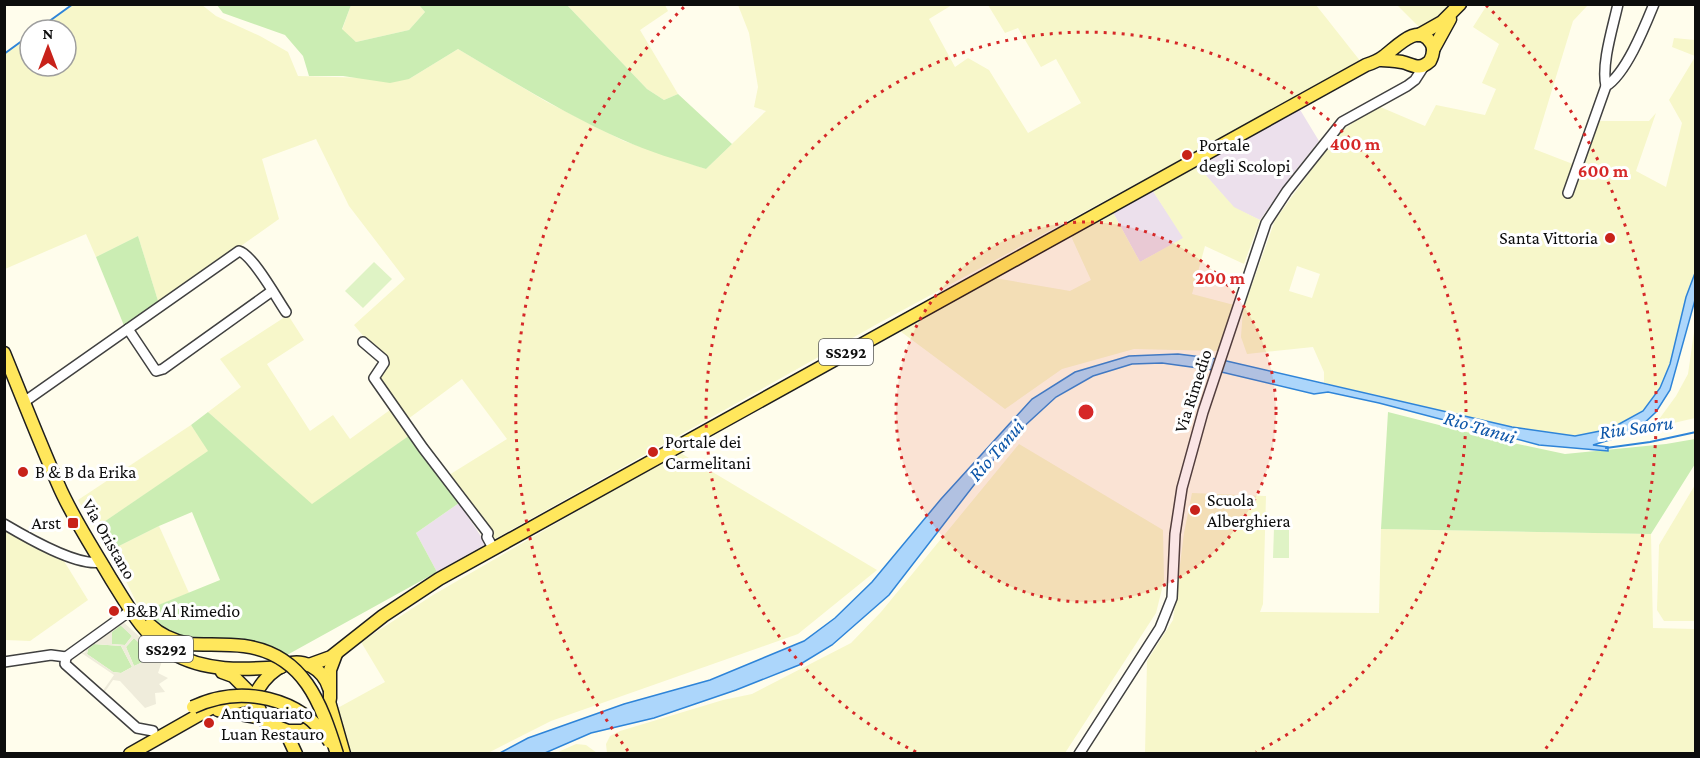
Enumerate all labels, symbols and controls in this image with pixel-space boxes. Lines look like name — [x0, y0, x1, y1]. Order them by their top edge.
north arrow — [18, 18, 78, 78]
text: N — [43, 25, 54, 42]
text: 400 m — [1330, 134, 1381, 154]
place label: Portale degli Scolopi — [1199, 135, 1291, 176]
marker: Portale degli Scolopi — [1180, 148, 1194, 162]
text: 600 m — [1578, 161, 1629, 181]
place label: Santa Vittoria — [1499, 228, 1598, 248]
marker: Santa Vittoria — [1603, 231, 1617, 245]
text: 200 m — [1195, 268, 1246, 288]
road number: SS292 — [819, 339, 873, 365]
street label: Via Rimedio — [1170, 347, 1216, 435]
centre of rings — [1076, 402, 1096, 422]
water label: Rio Tanui — [1442, 406, 1519, 448]
water label: Riu Saoru — [1598, 411, 1674, 443]
water label: Rio Tanui — [964, 415, 1029, 485]
place label: Portale dei Carmelitani — [665, 432, 751, 473]
marker: Portale dei Carmelitani — [646, 445, 660, 459]
place label: B & B da Erika — [35, 462, 136, 482]
marker: B & B da Erika — [16, 465, 30, 479]
place label: Scuola Alberghiera — [1207, 490, 1291, 531]
street label: Via Oristano — [78, 495, 140, 583]
marker: Scuola Alberghiera — [1188, 503, 1202, 517]
place label: Arst — [31, 513, 62, 533]
marker: Arst — [66, 516, 80, 530]
place label: B&B Al Rimedio — [126, 601, 240, 621]
marker: B&B Al Rimedio — [107, 604, 121, 618]
road number: SS292 — [139, 636, 193, 662]
place label: Antiquariato Luan Restauro — [221, 703, 324, 744]
marker: Antiquariato Luan Restauro — [202, 716, 216, 730]

